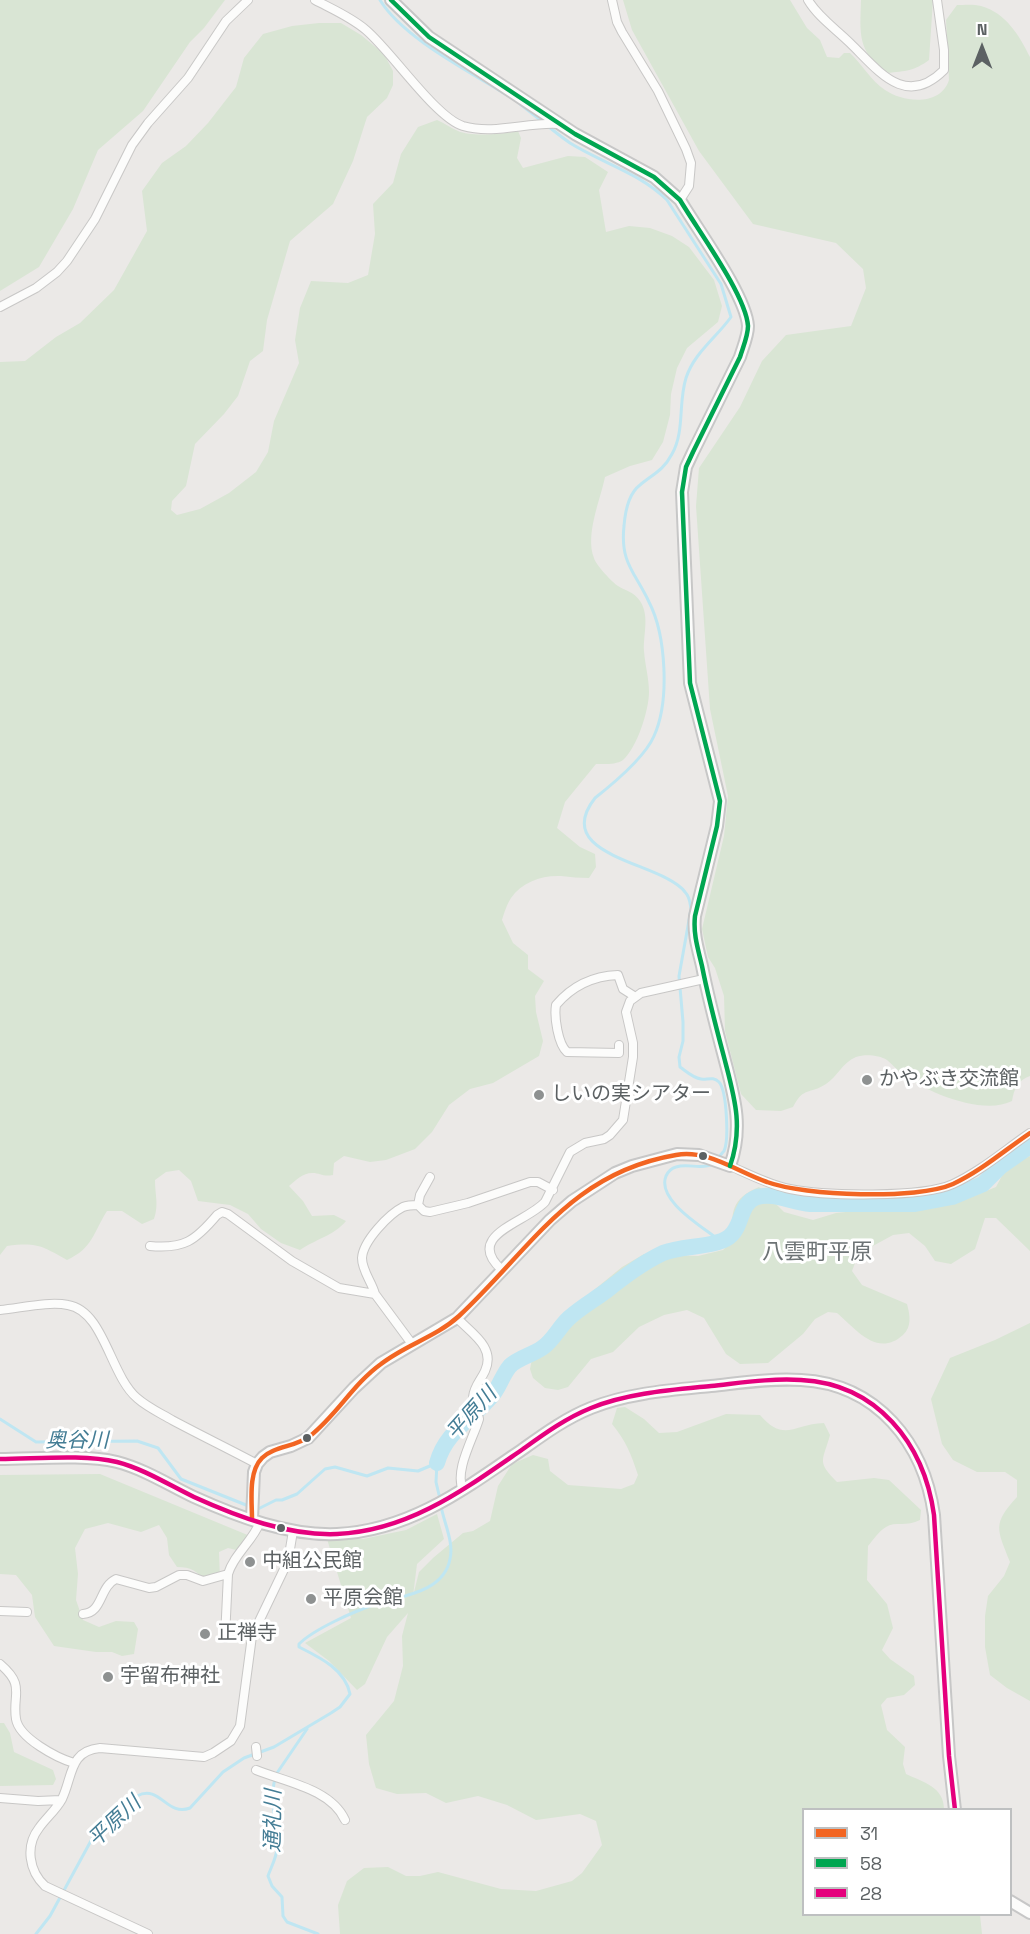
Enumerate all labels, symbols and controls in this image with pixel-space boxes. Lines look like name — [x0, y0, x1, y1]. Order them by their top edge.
north arrow — [952, 18, 1012, 78]
text: N — [977, 19, 987, 40]
place label: かやぶき交流館 — [879, 1068, 1019, 1092]
marker: かやぶき交流館 — [860, 1073, 874, 1087]
place label: しいの実シアター — [551, 1083, 711, 1107]
marker: しいの実シアター — [532, 1088, 546, 1102]
unlabelled marker — [697, 1150, 709, 1162]
district label: 八雲町平原 — [762, 1240, 872, 1266]
water label: 平原川 — [442, 1382, 502, 1446]
water label: 奥谷川 — [46, 1428, 108, 1454]
unlabelled marker — [301, 1432, 313, 1444]
unlabelled marker — [275, 1522, 287, 1534]
place label: 中組公民館 — [262, 1550, 362, 1574]
marker: 中組公民館 — [243, 1555, 257, 1569]
place label: 平原会館 — [323, 1587, 403, 1611]
marker: 平原会館 — [304, 1592, 318, 1606]
place label: 正禅寺 — [217, 1622, 277, 1646]
marker: 正禅寺 — [198, 1627, 212, 1641]
place label: 宇留布神社 — [120, 1665, 220, 1689]
marker: 宇留布神社 — [101, 1670, 115, 1684]
water label: 通礼川 — [261, 1789, 287, 1853]
water label: 平原川 — [83, 1791, 147, 1853]
legend — [802, 1808, 1012, 1916]
text: 31 — [860, 1822, 878, 1845]
text: 58 — [860, 1852, 882, 1875]
text: 28 — [860, 1882, 882, 1905]

